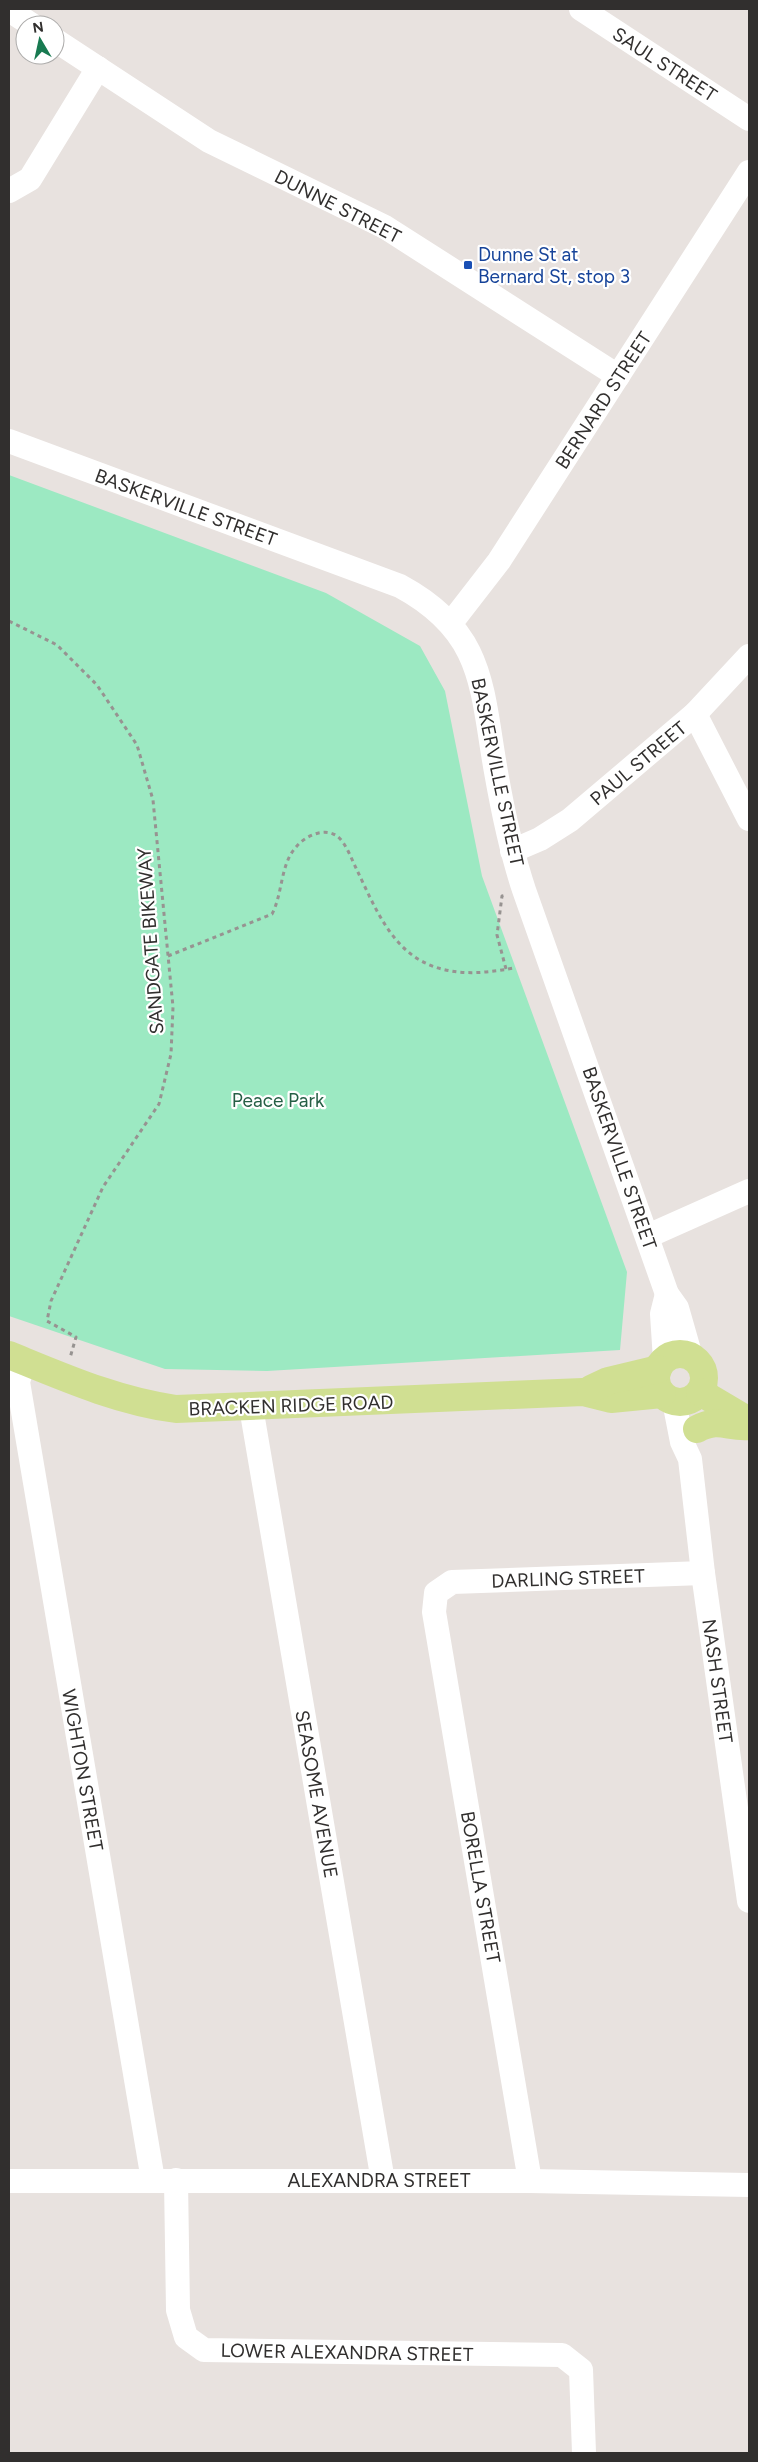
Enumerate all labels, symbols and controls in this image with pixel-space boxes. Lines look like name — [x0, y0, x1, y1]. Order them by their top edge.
north arrow — [15, 15, 65, 65]
text: N — [31, 18, 45, 37]
street label: SAUL STREET — [608, 22, 722, 107]
street label: DUNNE STREET — [271, 165, 405, 248]
place label: Dunne St at Bernard St, stop 3 — [478, 243, 630, 288]
marker: Dunne St at Bernard St, stop 3 — [462, 259, 474, 271]
street label: BERNARD STREET — [550, 327, 657, 473]
street label: BASKERVILLE STREET — [92, 464, 280, 551]
street label: BASKERVILLE STREET — [466, 676, 529, 869]
street label: PAUL STREET — [585, 716, 692, 810]
street label: SANDGATE BIKEWAY — [132, 846, 168, 1035]
street label: BASKERVILLE STREET — [577, 1064, 662, 1253]
park label: Peace Park — [232, 1089, 325, 1112]
street label: BRACKEN RIDGE ROAD — [188, 1390, 394, 1421]
street label: DARLING STREET — [491, 1564, 646, 1593]
street label: NASH STREET — [697, 1617, 738, 1745]
street label: WIGHTON STREET — [57, 1687, 108, 1853]
street label: SEASOME AVENUE — [290, 1708, 343, 1880]
street label: BORELLA STREET — [456, 1809, 505, 1965]
street label: ALEXANDRA STREET — [288, 2169, 471, 2192]
street label: LOWER ALEXANDRA STREET — [220, 2339, 474, 2366]

